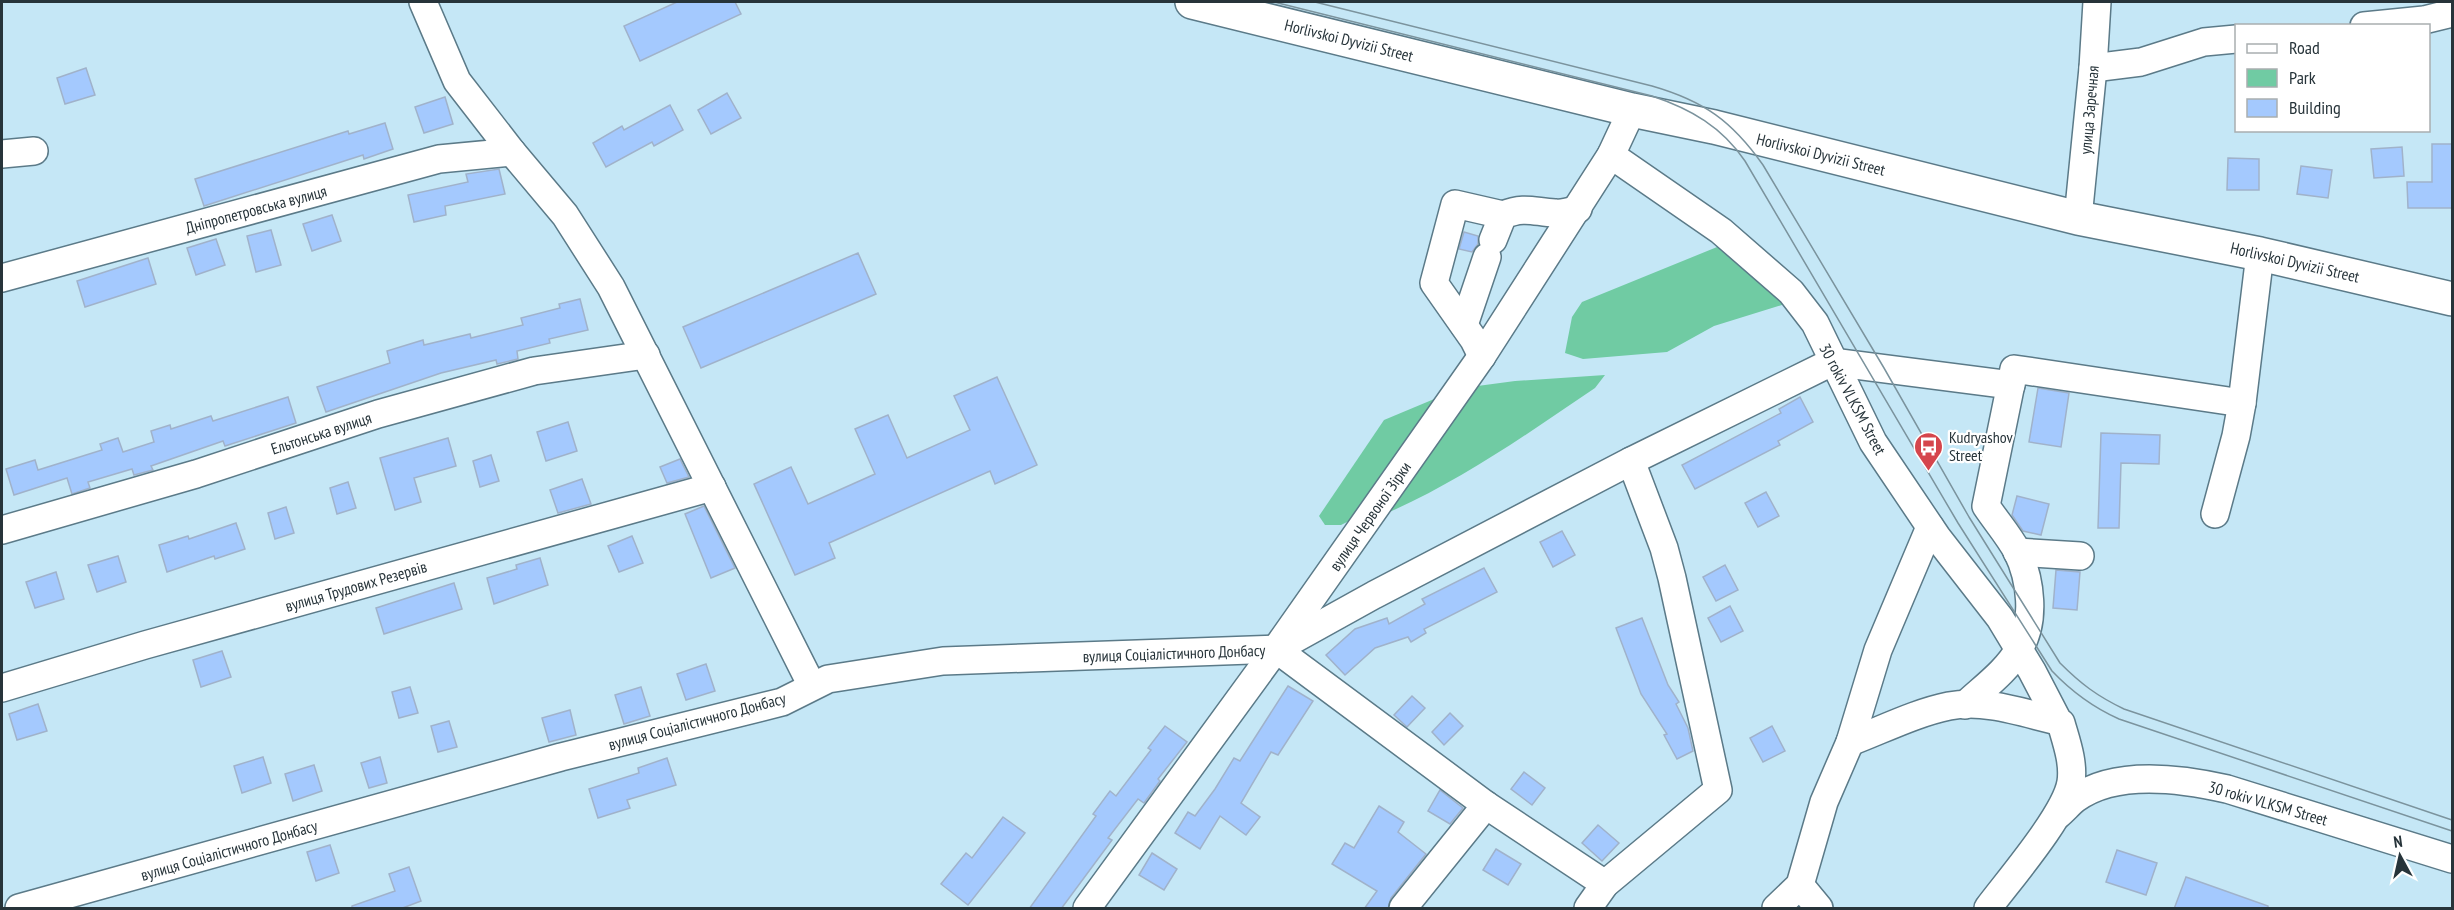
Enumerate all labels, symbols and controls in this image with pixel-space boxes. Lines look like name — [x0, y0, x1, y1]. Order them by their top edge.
street label: Horlivskoi Dyvizii Street — [1283, 14, 1416, 66]
legend — [2235, 24, 2430, 132]
text: Road — [2289, 36, 2320, 59]
street label: улица Заречная — [2075, 65, 2103, 155]
text: Park — [2289, 66, 2316, 89]
text: Building — [2289, 96, 2341, 119]
street label: Horlivskoi Dyvizii Street — [1755, 128, 1888, 180]
street label: Дніпропетровська вулиця — [183, 181, 329, 237]
street label: Horlivskoi Dyvizii Street — [2229, 237, 2362, 287]
street label: 30 rokiv VLKSM Street — [1815, 340, 1891, 459]
street label: Ельтонська вулиця — [268, 407, 374, 459]
place label: Kudryashov Street — [1949, 427, 2013, 465]
bus stop icon: Kudryashov Street — [1912, 430, 1944, 472]
street label: вулиця Червоної Зірки — [1325, 458, 1415, 574]
street label: вулиця Трудових Резервів — [283, 556, 429, 616]
street label: вулиця Соціалістичного Донбасу — [1082, 640, 1266, 666]
street label: вулиця Соціалістичного Донбасу — [606, 688, 788, 754]
street label: 30 rokiv VLKSM Street — [2206, 776, 2330, 830]
street label: вулиця Соціалістичного Донбасу — [138, 815, 320, 885]
north arrow — [2370, 826, 2430, 886]
text: N — [2392, 831, 2404, 852]

